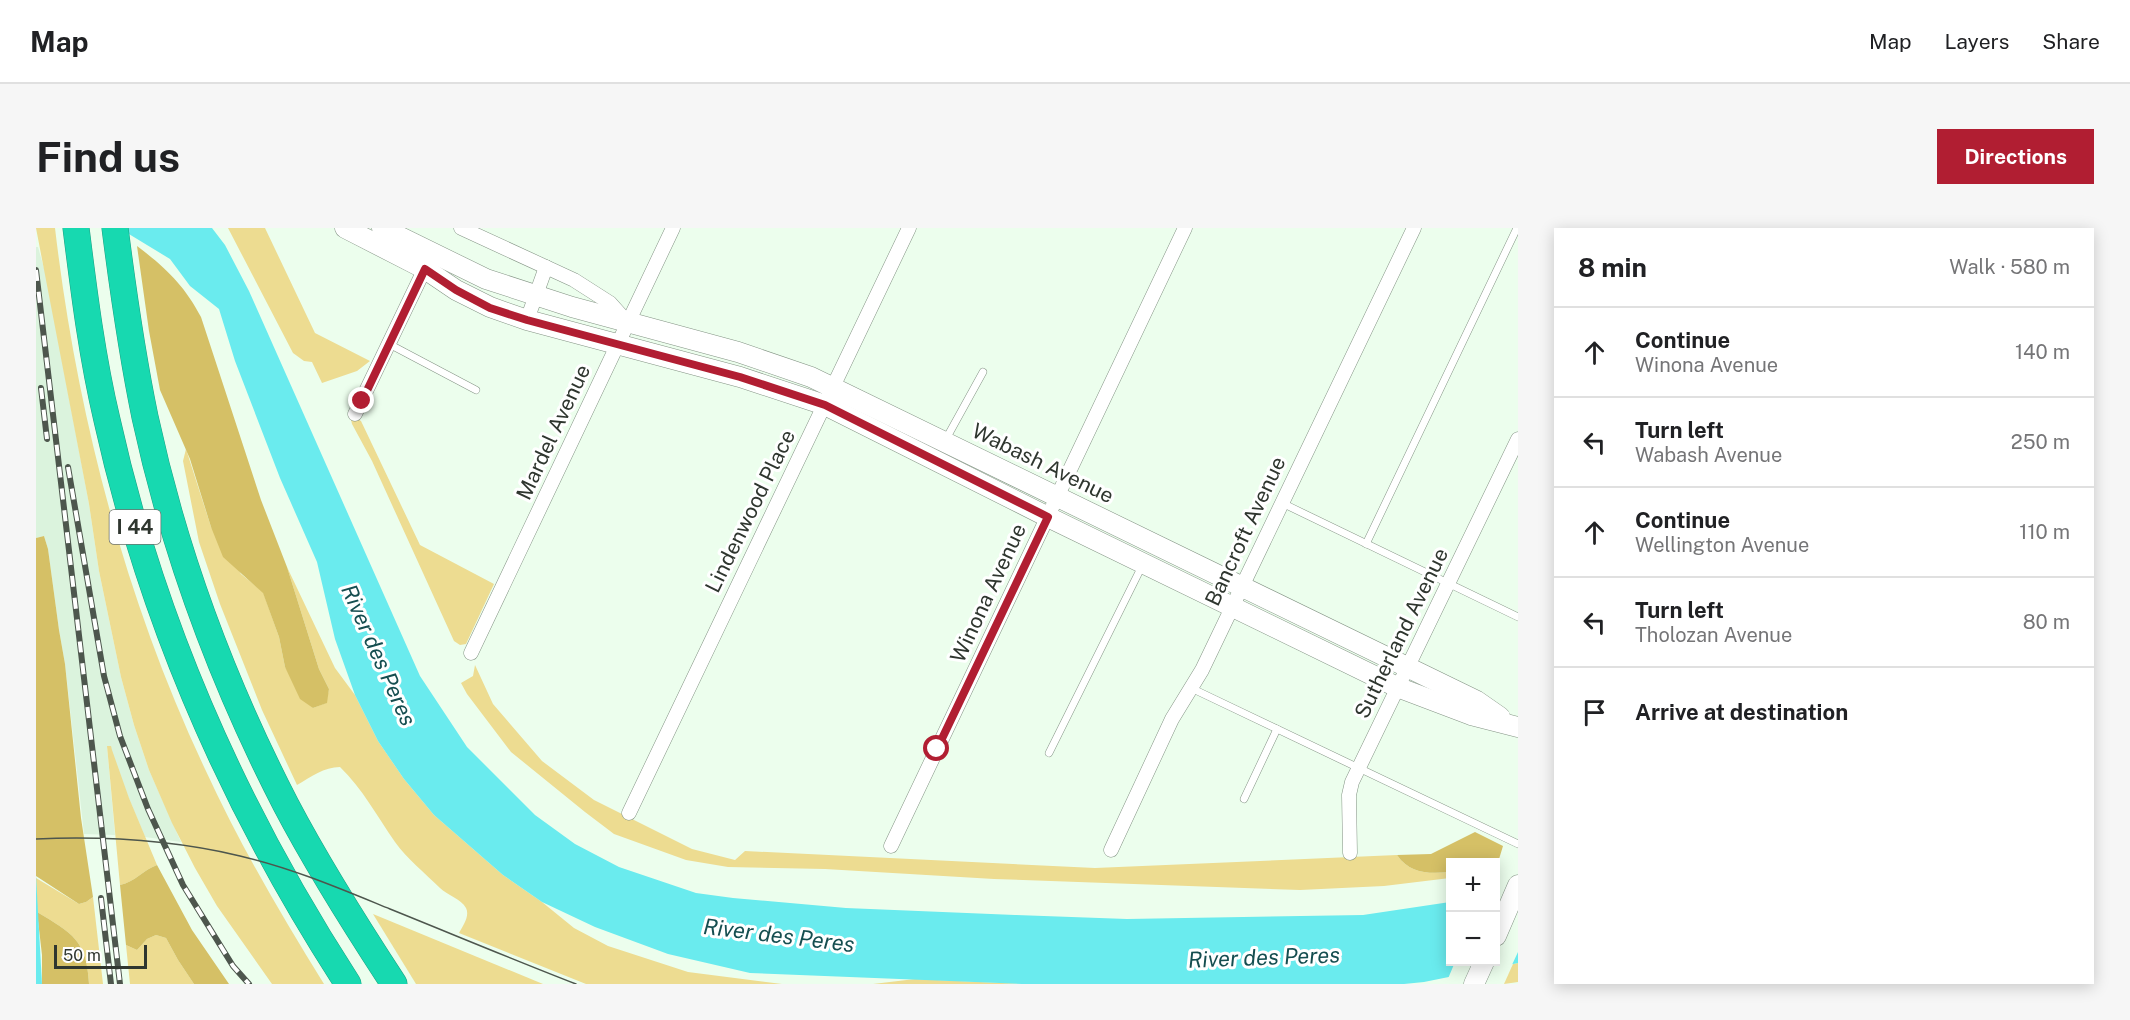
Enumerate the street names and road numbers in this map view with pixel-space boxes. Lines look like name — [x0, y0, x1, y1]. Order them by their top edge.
street label: Mardel Avenue — [511, 360, 595, 504]
street label: Wabash Avenue — [968, 418, 1118, 508]
street label: Lindenwood Place — [700, 426, 800, 596]
street label: Bancroft Avenue — [1200, 452, 1290, 610]
road number: I 44 — [110, 510, 160, 544]
street label: Winona Avenue — [945, 520, 1031, 666]
street label: Sutherland Avenue — [1349, 544, 1453, 722]

